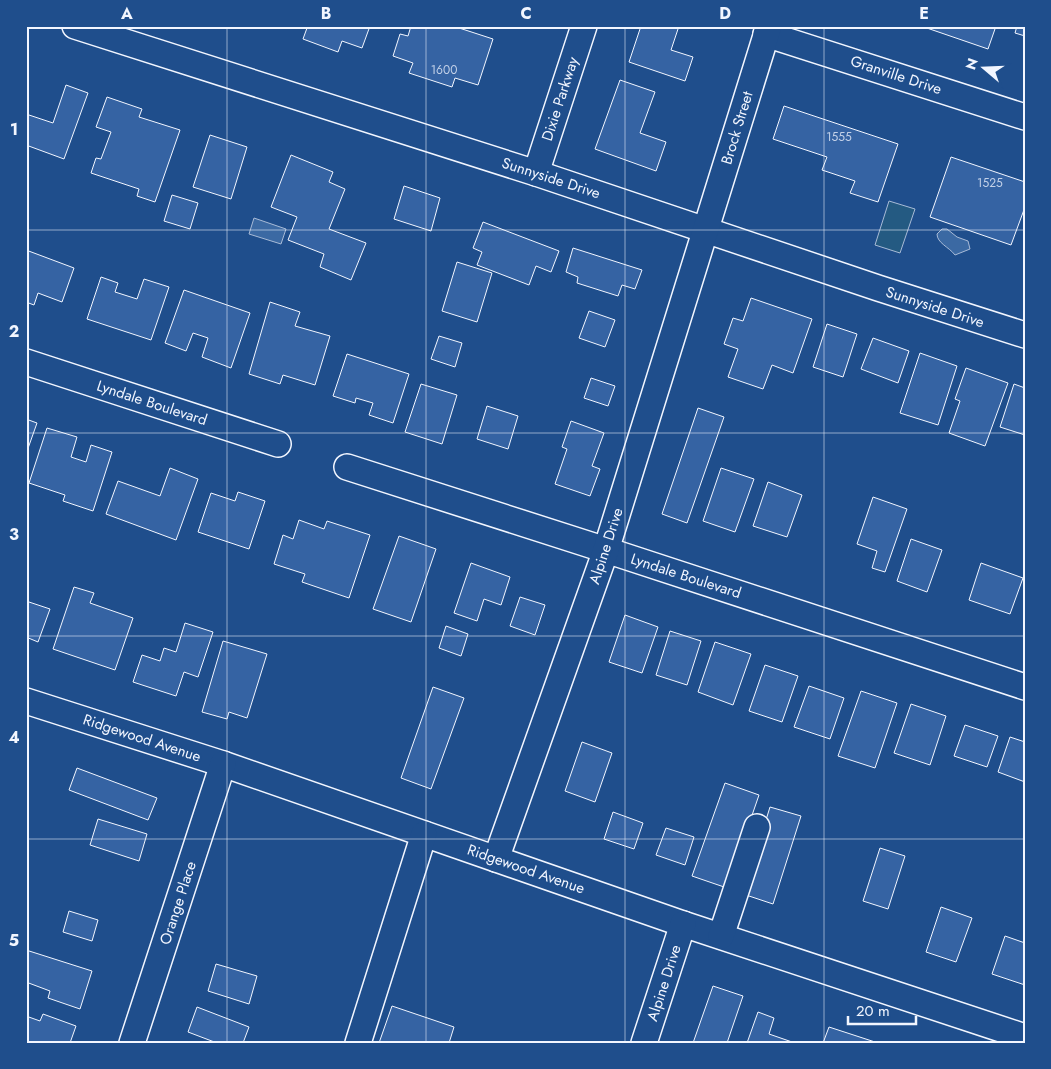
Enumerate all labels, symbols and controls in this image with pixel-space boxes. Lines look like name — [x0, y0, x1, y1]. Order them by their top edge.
text: A — [120, 2, 133, 25]
text: B — [321, 2, 331, 25]
text: C — [520, 2, 532, 25]
text: D — [719, 2, 731, 25]
text: E — [919, 2, 929, 25]
north arrow — [958, 42, 1008, 92]
street label: Granville Drive — [848, 50, 945, 100]
street label: Dixie Parkway — [536, 54, 584, 144]
text: N — [960, 55, 983, 72]
house number: 1600 — [431, 61, 457, 79]
street label: Brock Street — [715, 88, 759, 167]
text: 1 — [10, 118, 18, 141]
house number: 1555 — [826, 128, 852, 146]
street label: Sunnyside Drive — [499, 152, 603, 204]
house number: 1525 — [977, 174, 1003, 192]
street label: Sunnyside Drive — [883, 281, 987, 333]
text: 2 — [9, 320, 19, 343]
street label: Lyndale Boulevard — [94, 375, 210, 431]
street label: Alpine Drive — [583, 505, 629, 587]
text: 3 — [9, 523, 19, 546]
street label: Lyndale Boulevard — [628, 548, 744, 604]
street label: Ridgewood Avenue — [80, 709, 204, 768]
text: 4 — [8, 726, 20, 749]
street label: Ridgewood Avenue — [464, 839, 588, 900]
street label: Orange Place — [154, 858, 202, 948]
text: 5 — [9, 929, 19, 952]
street label: Alpine Drive — [641, 942, 687, 1024]
scale bar — [848, 994, 916, 1026]
text: 20 m — [856, 1000, 890, 1022]

